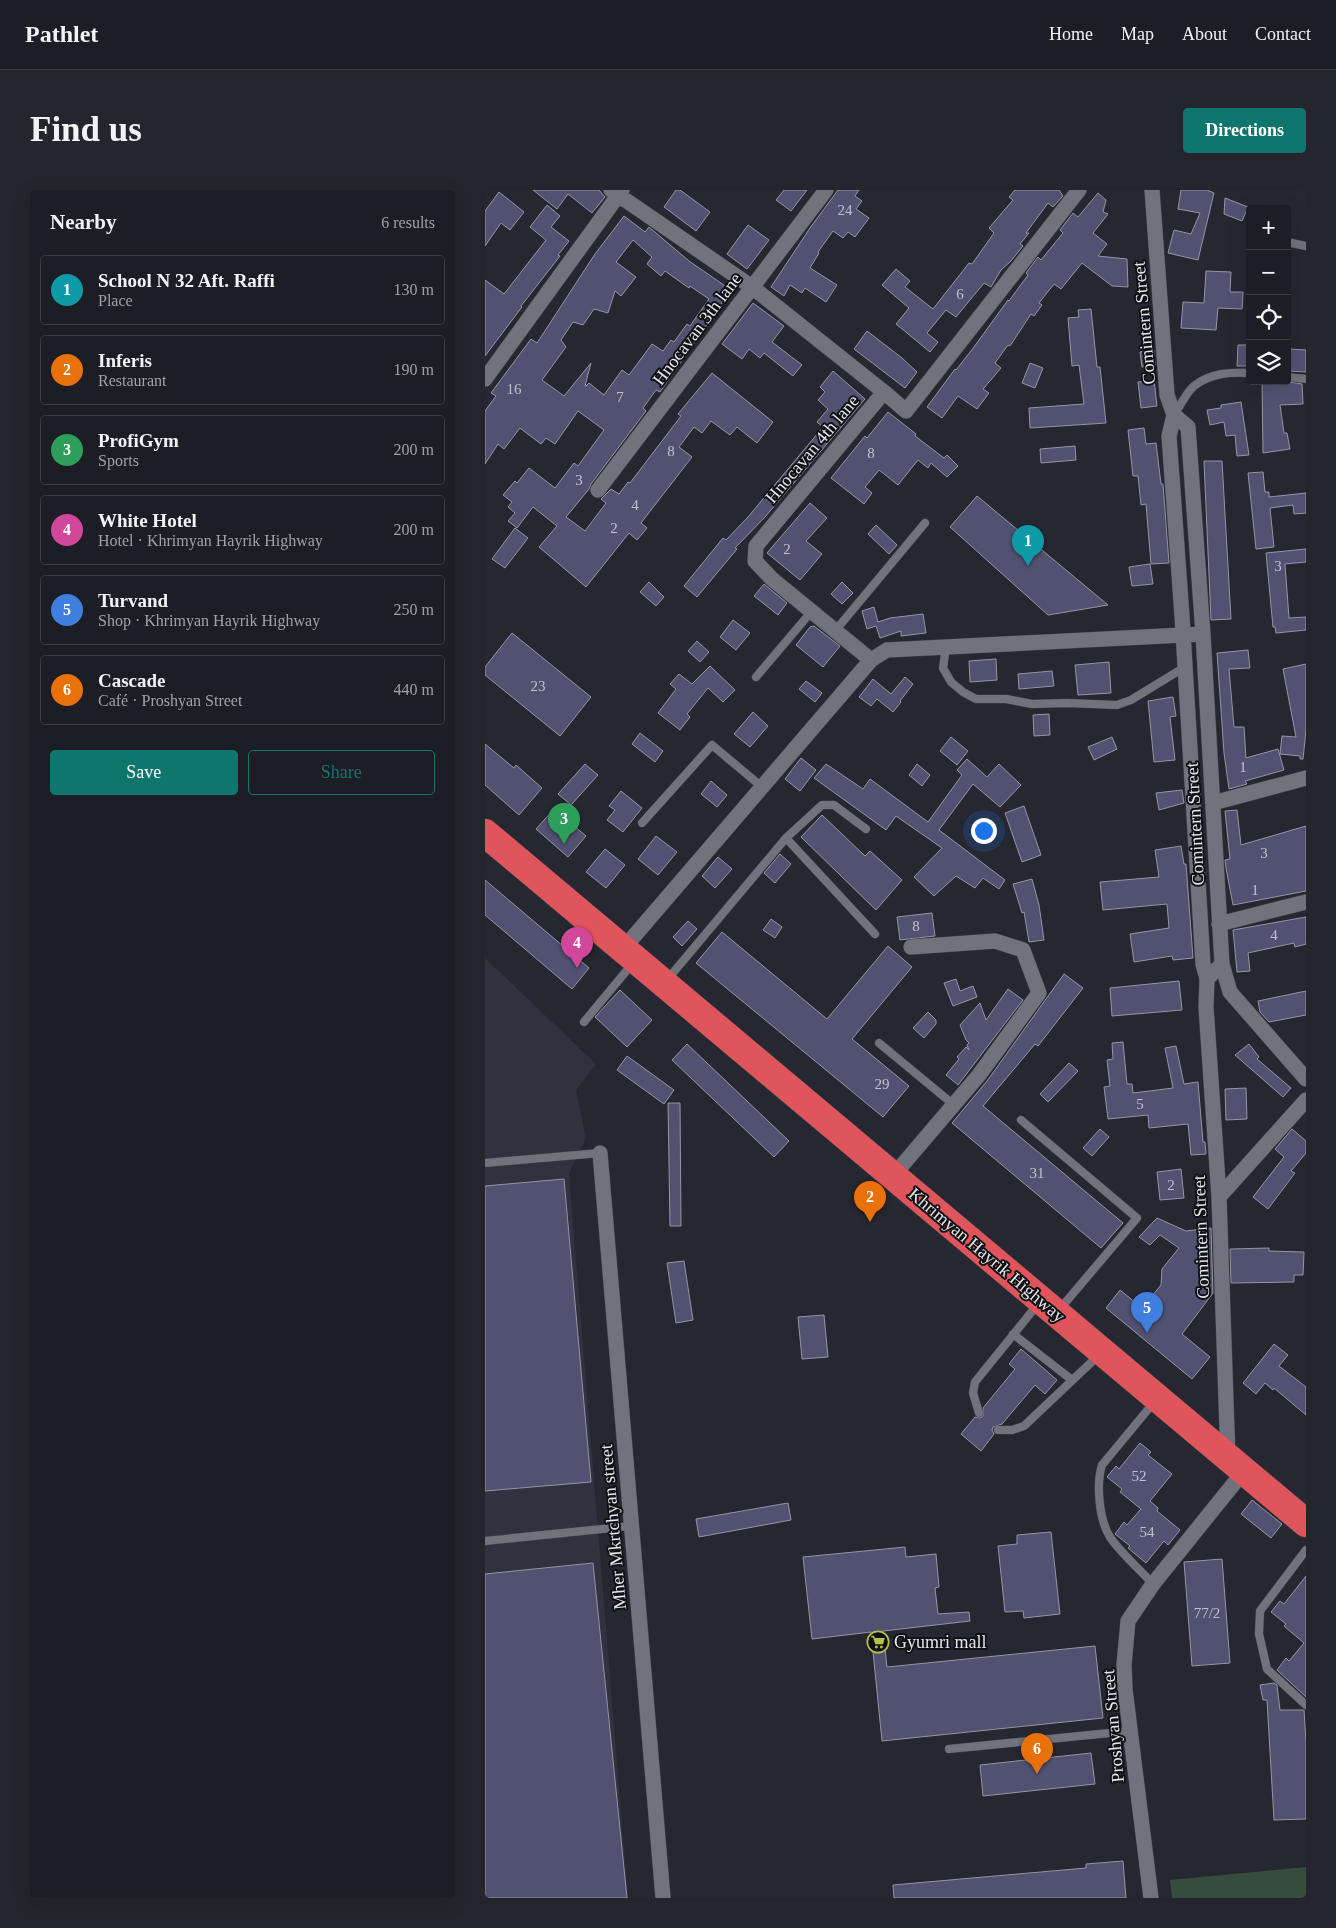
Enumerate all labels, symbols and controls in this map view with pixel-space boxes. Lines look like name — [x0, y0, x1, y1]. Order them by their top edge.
text: Pathlet — [25, 21, 98, 47]
text: Home — [1049, 24, 1093, 44]
text: Map — [1121, 24, 1154, 44]
text: About — [1182, 24, 1227, 44]
text: Contact — [1255, 24, 1311, 44]
button: Directions — [1183, 108, 1306, 153]
text: Find us — [30, 110, 142, 149]
house number: 24 — [838, 202, 853, 218]
map controls — [1246, 205, 1291, 385]
button: + — [1246, 205, 1291, 250]
text: Nearby — [50, 210, 117, 234]
text: 6 results — [381, 214, 435, 231]
button: − — [1246, 250, 1291, 295]
street label: Comintern Street — [1129, 261, 1159, 385]
street label: Hnocavan 3th lane — [648, 269, 746, 389]
text: School N 32 Aft. Raffi — [98, 270, 275, 291]
text: 1 — [63, 281, 71, 298]
text: 130 m — [394, 281, 434, 298]
house number: 6 — [956, 286, 964, 302]
text: Place — [98, 292, 133, 309]
button: locate — [1246, 295, 1291, 340]
button: layers — [1246, 340, 1291, 385]
text: Inferis — [98, 350, 152, 371]
text: 2 — [63, 361, 71, 378]
text: 190 m — [394, 361, 434, 378]
text: Restaurant — [98, 372, 166, 389]
house number: 16 — [507, 381, 522, 397]
house number: 7 — [616, 389, 624, 405]
street label: Hnocavan 4th lane — [761, 391, 863, 507]
text: ProfiGym — [98, 430, 179, 451]
text: 3 — [63, 441, 71, 458]
text: 200 m — [394, 441, 434, 458]
house number: 8 — [667, 443, 675, 459]
house number: 8 — [867, 445, 875, 461]
text: Sports — [98, 452, 139, 469]
house number: 3 — [575, 472, 583, 488]
house number: 4 — [631, 497, 639, 513]
text: White Hotel — [98, 510, 197, 531]
house number: 2 — [610, 520, 618, 536]
text: 4 — [63, 521, 71, 538]
text: 200 m — [394, 521, 434, 538]
pin: 1 — [1012, 525, 1044, 566]
text: Hotel · Khrimyan Hayrik Highway — [98, 532, 323, 549]
house number: 2 — [783, 541, 791, 557]
house number: 3 — [1274, 558, 1282, 574]
text: Turvand — [98, 590, 168, 611]
text: 5 — [63, 601, 71, 618]
text: 250 m — [394, 601, 434, 618]
text: Shop · Khrimyan Hayrik Highway — [98, 612, 320, 629]
text: Cascade — [98, 670, 166, 691]
house number: 23 — [531, 678, 546, 694]
text: 6 — [63, 681, 71, 698]
text: 440 m — [394, 681, 434, 698]
text: Café · Proshyan Street — [98, 692, 242, 709]
button: Save — [50, 750, 238, 795]
button: Share — [248, 750, 435, 795]
house number: 1 — [1239, 759, 1247, 775]
street label: Comintern Street — [1182, 762, 1208, 886]
pin: 3 — [548, 803, 580, 844]
your location — [971, 818, 997, 844]
house number: 3 — [1260, 845, 1268, 861]
house number: 1 — [1251, 882, 1259, 898]
house number: 8 — [912, 918, 920, 934]
pin: 4 — [561, 927, 593, 968]
house number: 4 — [1270, 927, 1278, 943]
house number: 29 — [875, 1076, 890, 1092]
house number: 5 — [1136, 1096, 1144, 1112]
house number: 31 — [1030, 1165, 1045, 1181]
street label: Comintern Street — [1189, 1175, 1213, 1299]
house number: 2 — [1167, 1177, 1175, 1193]
pin: 2 — [854, 1181, 886, 1222]
street label: Khrimyan Hayrik Highway — [905, 1184, 1069, 1326]
pin: 5 — [1131, 1292, 1163, 1333]
street label: Mher Mkrtchyan street — [596, 1443, 630, 1611]
house number: 52 — [1132, 1468, 1147, 1484]
house number: 54 — [1140, 1524, 1155, 1540]
house number: 77/2 — [1194, 1605, 1220, 1621]
supermarket icon: Gyumri mall — [866, 1630, 890, 1654]
place label: Gyumri mall — [894, 1632, 987, 1652]
street label: Proshyan Street — [1098, 1669, 1128, 1783]
pin: 6 — [1021, 1733, 1053, 1774]

